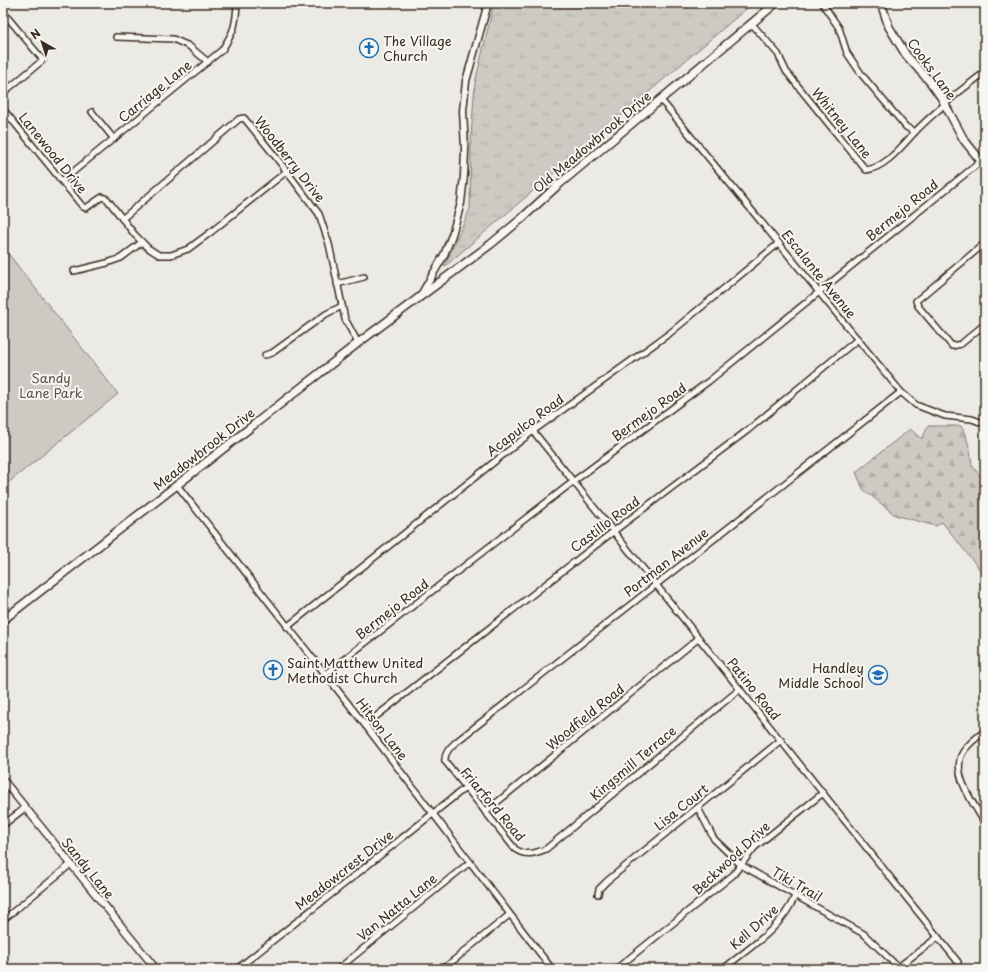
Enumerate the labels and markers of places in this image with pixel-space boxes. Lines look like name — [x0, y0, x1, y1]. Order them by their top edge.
place label: The Village Church — [383, 31, 452, 65]
church icon: The Village Church — [358, 37, 380, 59]
place label: Saint Matthew United Methodist Church — [287, 653, 423, 687]
place label: Handley Middle School — [778, 658, 864, 692]
church icon: Saint Matthew United Methodist Church — [262, 659, 284, 681]
school or university icon: Handley Middle School — [867, 664, 889, 686]

